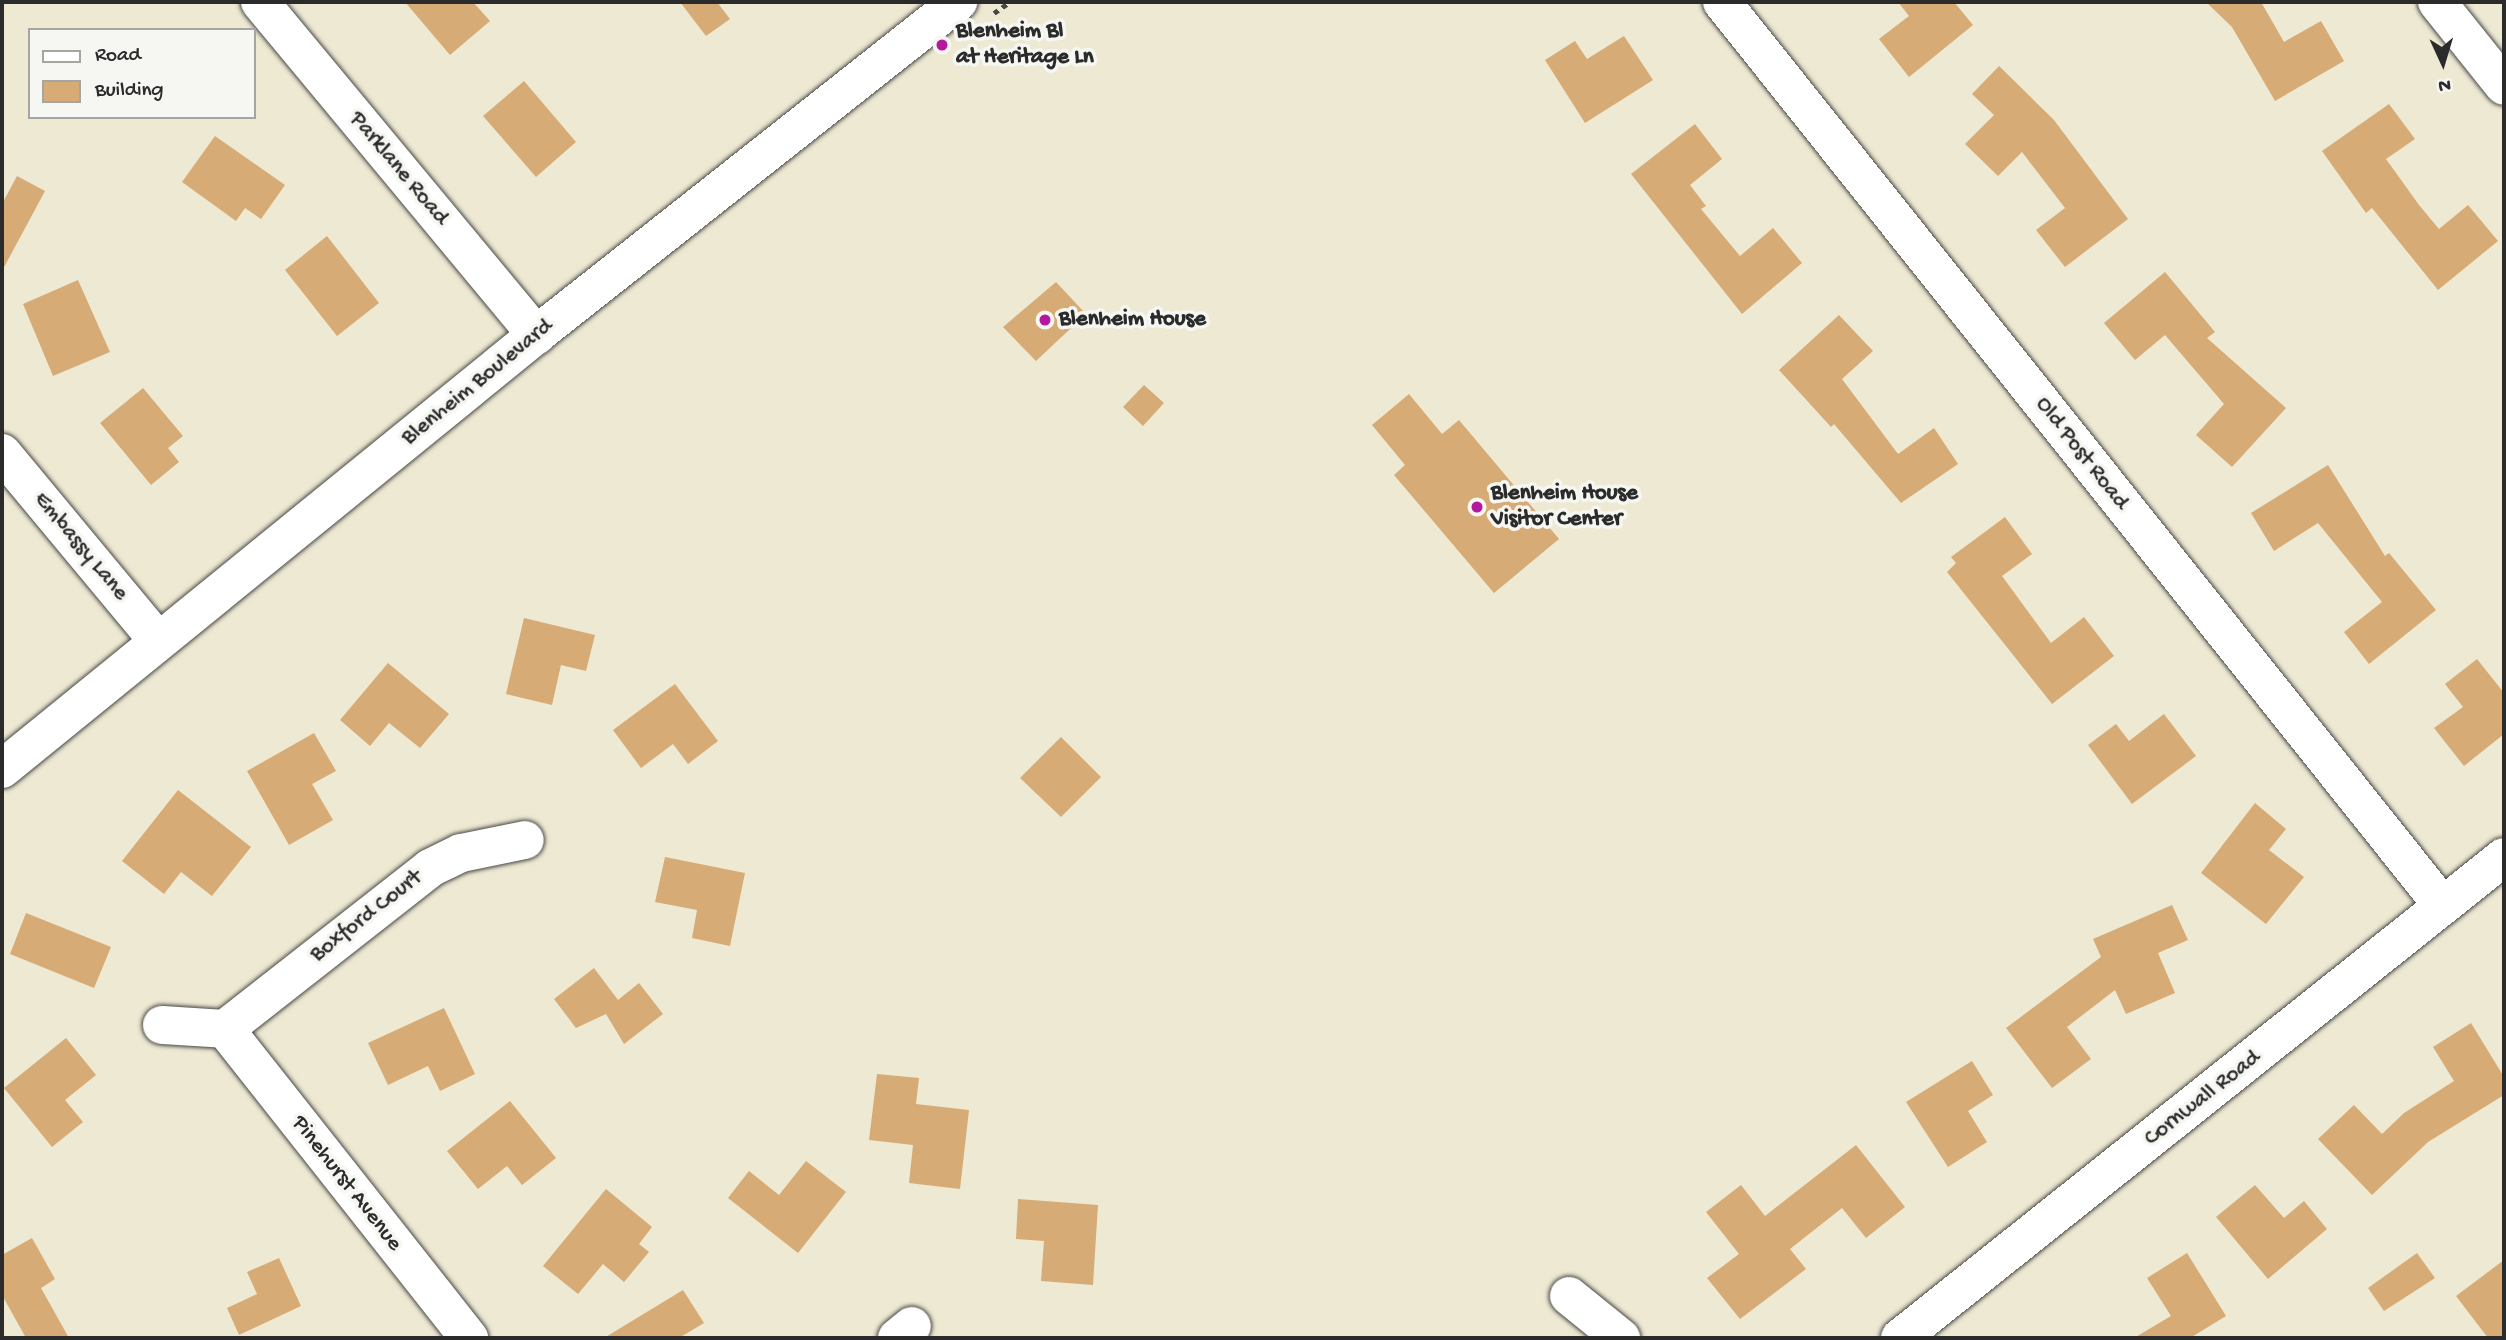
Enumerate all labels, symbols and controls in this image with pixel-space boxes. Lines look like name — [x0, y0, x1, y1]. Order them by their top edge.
place label: Blenheim Bl at Heritage Ln — [956, 18, 1094, 72]
legend — [28, 28, 256, 119]
north arrow — [2408, 28, 2478, 98]
marker: Blenheim Bl at Heritage Ln — [934, 37, 950, 53]
text: Road — [95, 44, 141, 69]
text: N — [2438, 73, 2451, 96]
text: Building — [95, 79, 164, 104]
street label: Parklane Road — [342, 106, 454, 232]
place label: Blenheim House — [1059, 306, 1206, 334]
marker: Blenheim House — [1037, 312, 1053, 328]
street label: Blenheim Boulevard — [397, 314, 559, 452]
street label: Old Post Road — [2028, 392, 2134, 516]
place label: Blenheim House Visitor Center — [1491, 480, 1638, 534]
street label: Embassy Lane — [27, 487, 133, 607]
marker: Blenheim House Visitor Center — [1469, 499, 1485, 515]
street label: Boxford Court — [305, 865, 429, 969]
street label: Cornwall Road — [2139, 1045, 2267, 1153]
street label: Pinehurst Avenue — [285, 1111, 407, 1257]

